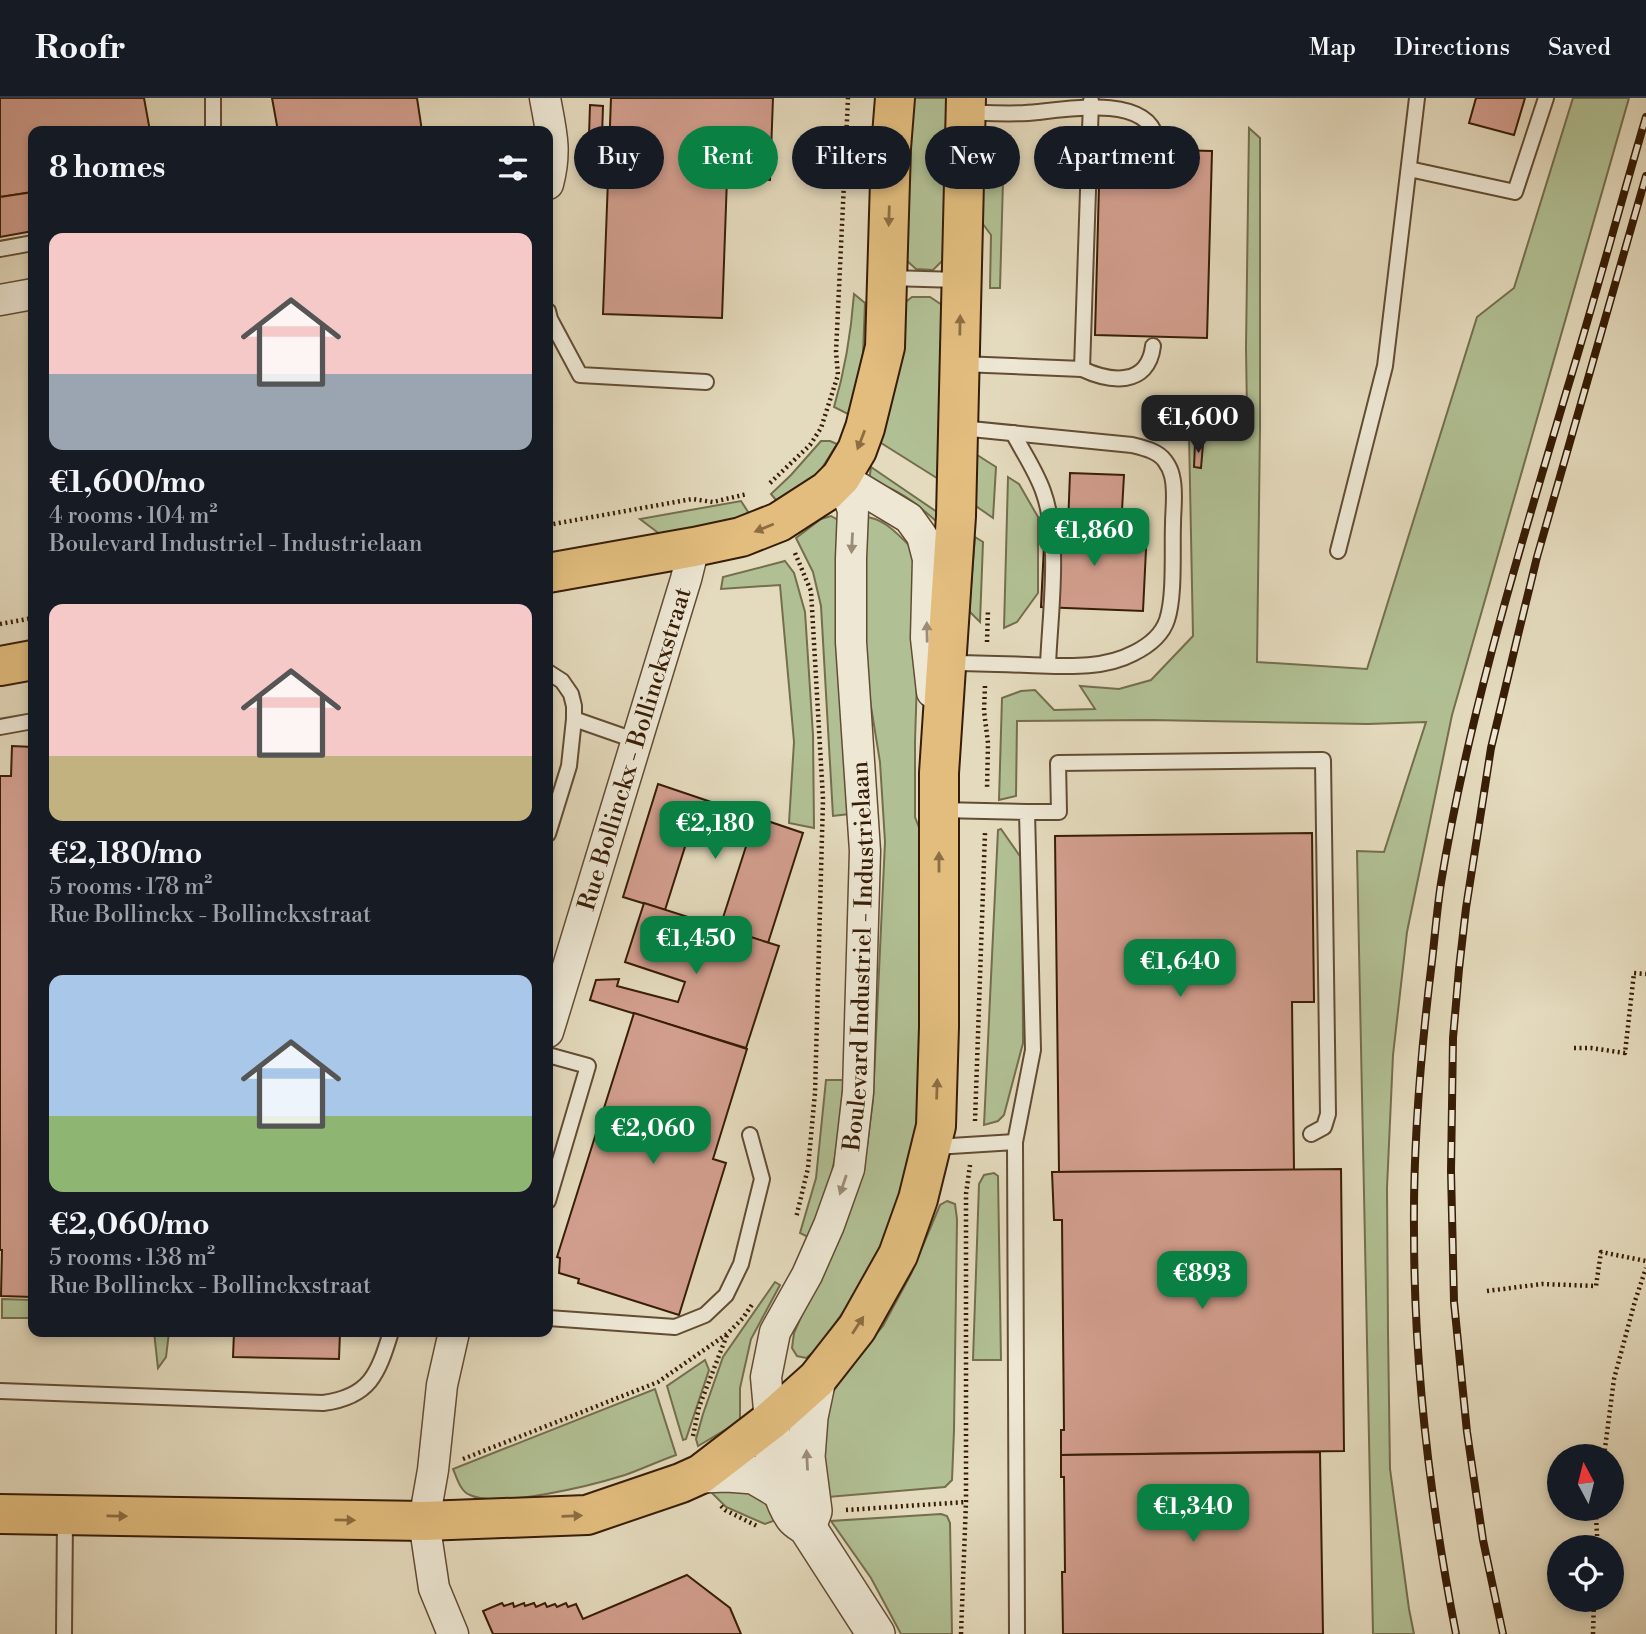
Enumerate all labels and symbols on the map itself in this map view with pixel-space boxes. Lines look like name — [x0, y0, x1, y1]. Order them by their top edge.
one-way arrow — [884, 205, 895, 227]
one-way arrow — [955, 314, 966, 336]
pin: €1,600 — [1141, 396, 1255, 455]
one-way arrow — [855, 430, 866, 451]
pin: €1,860 — [1037, 508, 1151, 568]
one-way arrow — [754, 522, 775, 533]
one-way arrow — [846, 532, 857, 554]
street label: Rue Bollinckx - Bollinckxstraat — [572, 583, 699, 914]
one-way arrow — [921, 621, 933, 643]
street label: Boulevard Industriel - Industrielaan — [837, 760, 881, 1153]
pin: €2,180 — [658, 802, 772, 861]
one-way arrow — [933, 850, 945, 872]
pin: €1,450 — [639, 916, 753, 976]
pin: €1,640 — [1123, 940, 1237, 999]
one-way arrow — [932, 1078, 943, 1100]
pin: €2,060 — [596, 1107, 710, 1166]
one-way arrow — [837, 1175, 848, 1196]
pin: €893 — [1161, 1252, 1243, 1311]
one-way arrow — [852, 1315, 865, 1335]
north arrow — [1547, 1444, 1624, 1521]
one-way arrow — [802, 1449, 813, 1471]
pin: €1,340 — [1136, 1484, 1250, 1544]
one-way arrow — [106, 1510, 128, 1522]
one-way arrow — [561, 1510, 583, 1521]
one-way arrow — [334, 1514, 356, 1526]

